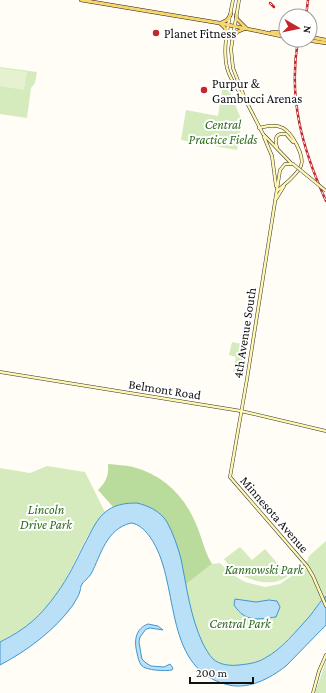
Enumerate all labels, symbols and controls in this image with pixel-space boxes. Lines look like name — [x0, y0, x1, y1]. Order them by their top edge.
north arrow — [278, 8, 318, 48]
text: N — [301, 25, 314, 35]
place label: Planet Fitness — [164, 26, 236, 41]
marker: Planet Fitness — [151, 28, 161, 38]
place label: Purpur & Gambucci Arenas — [212, 76, 302, 106]
marker: Purpur & Gambucci Arenas — [199, 85, 209, 95]
park label: Central Practice Fields — [189, 117, 257, 147]
street label: 4th Avenue South — [230, 287, 259, 380]
street label: Belmont Road — [128, 376, 202, 403]
street label: Minnesota Avenue — [237, 473, 312, 556]
park label: Lincoln Drive Park — [20, 502, 73, 532]
park label: Kannowski Park — [225, 562, 305, 577]
park label: Central Park — [209, 616, 272, 631]
scale bar — [190, 659, 253, 685]
text: 200 m — [196, 666, 228, 680]

